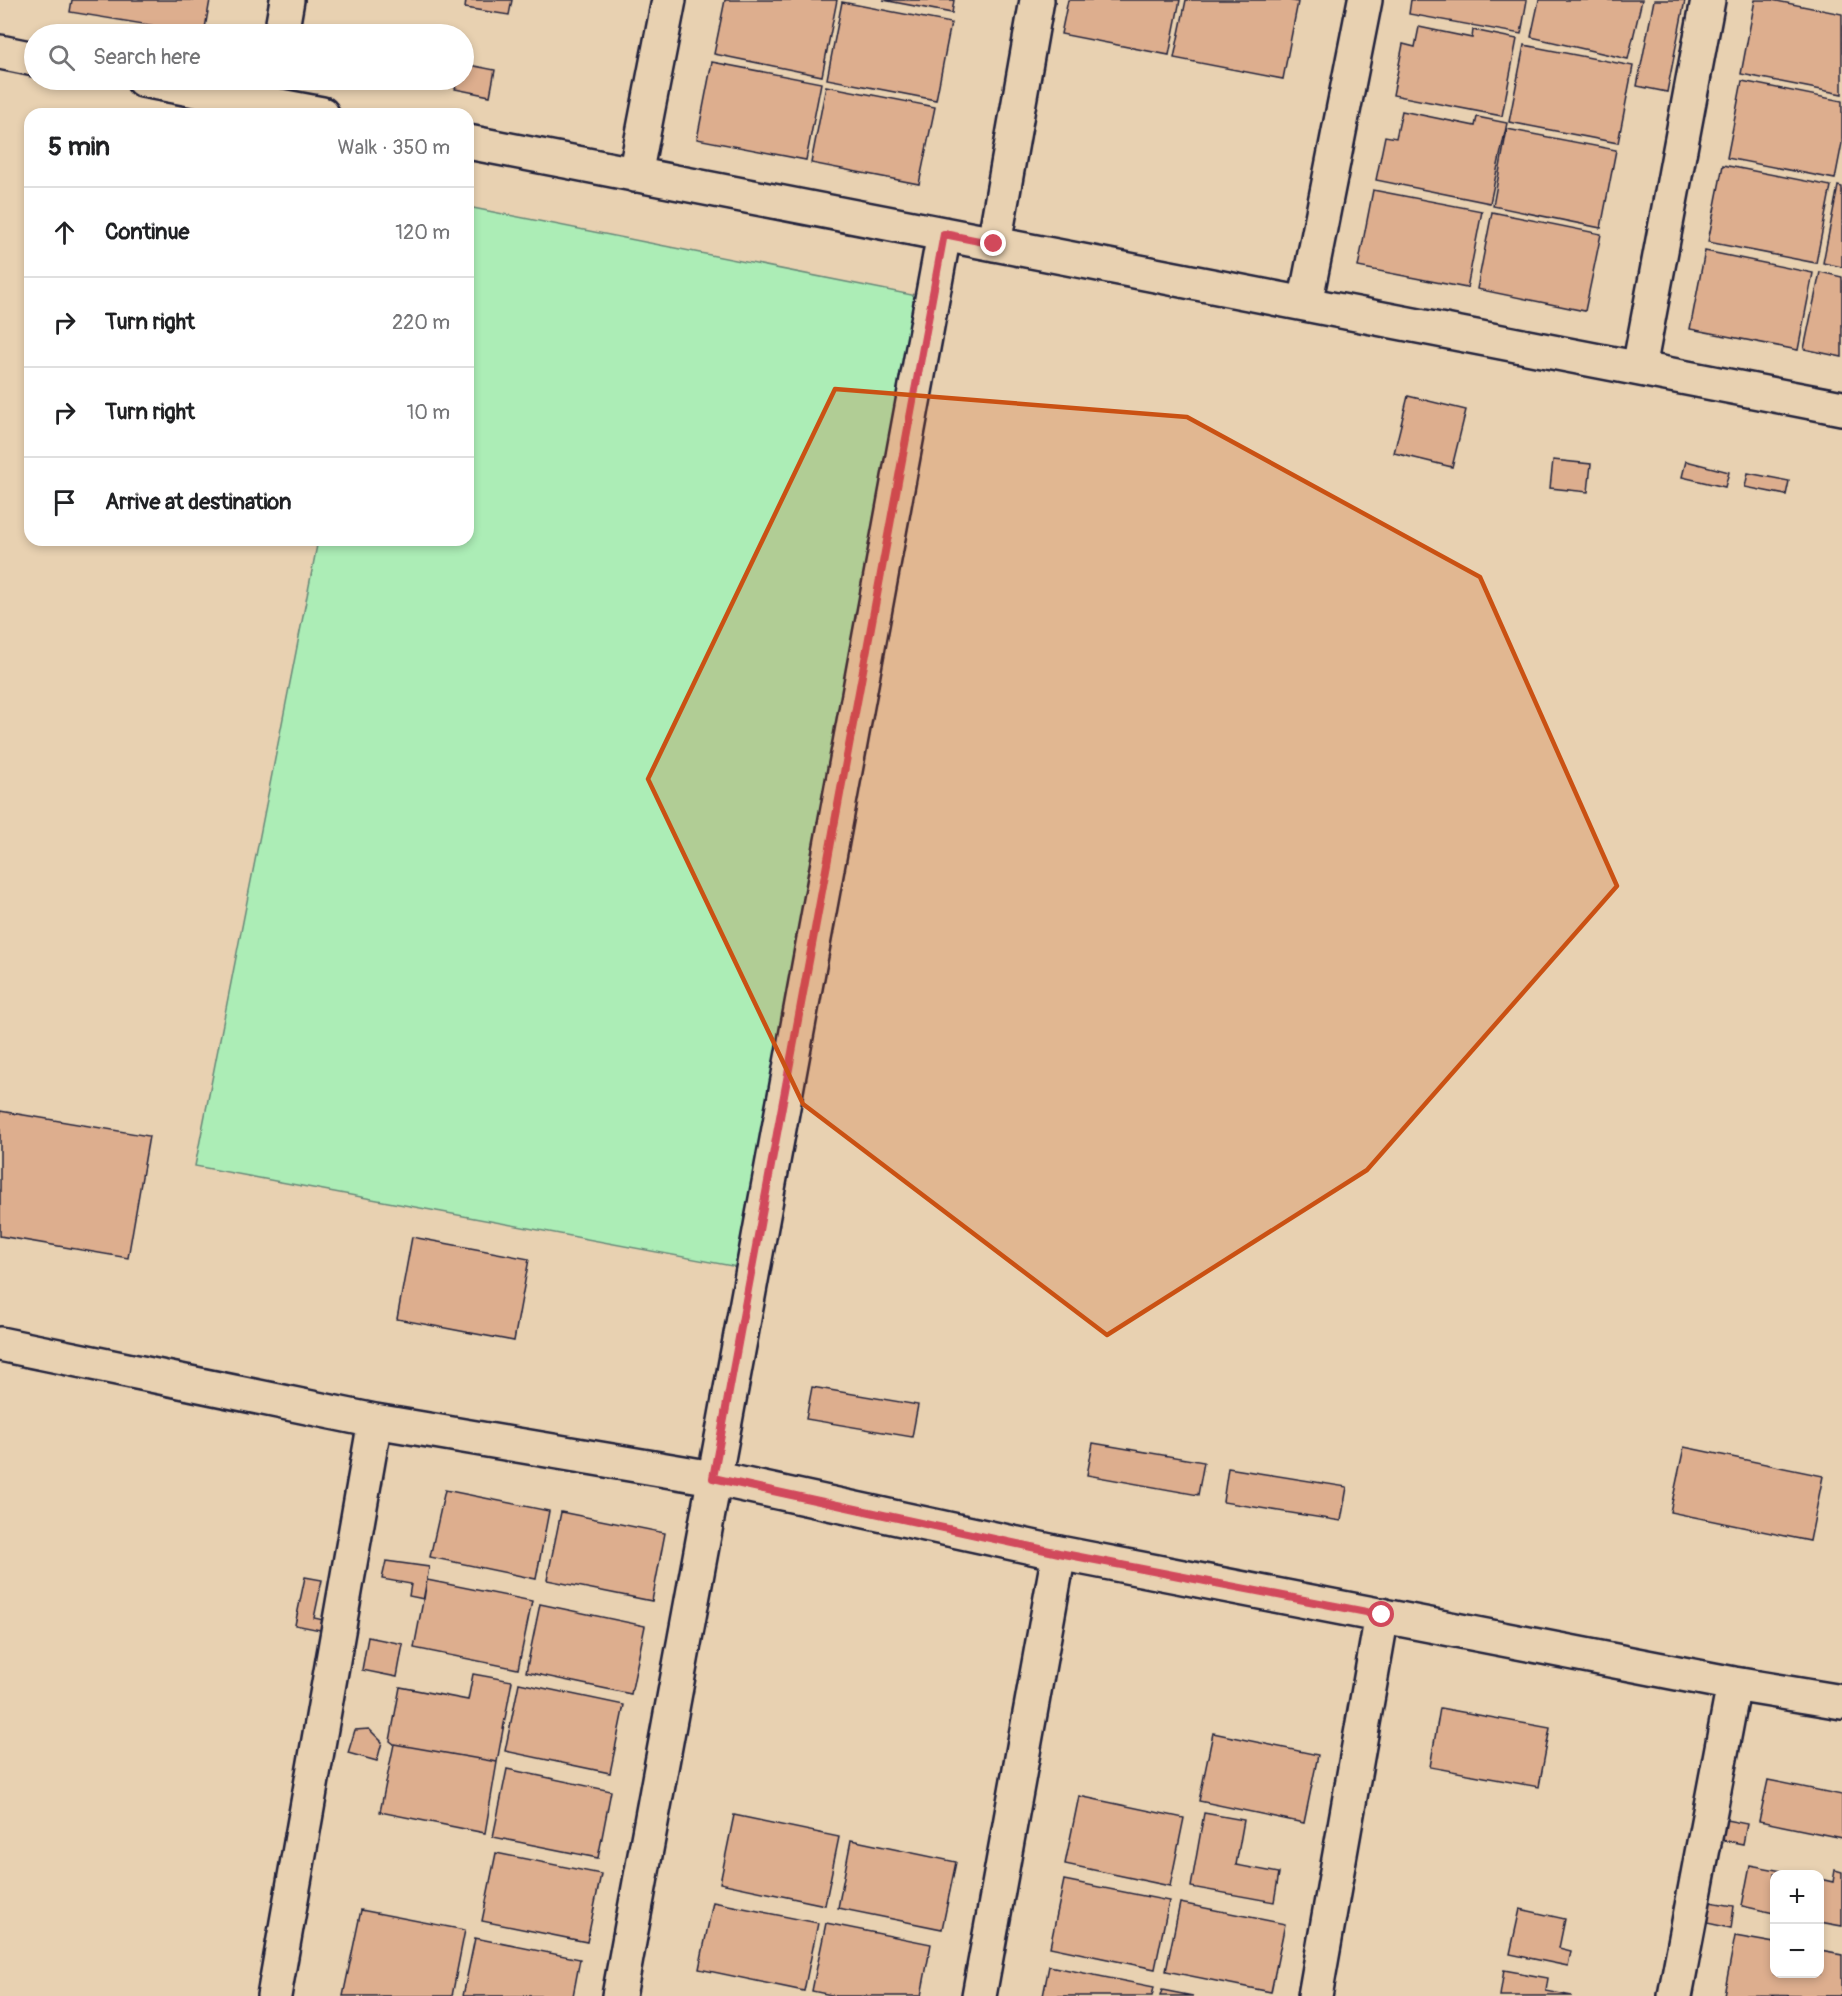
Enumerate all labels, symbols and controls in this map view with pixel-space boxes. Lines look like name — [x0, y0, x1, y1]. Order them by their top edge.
search box — [24, 24, 474, 90]
icon: search — [45, 41, 78, 74]
text: Search here — [93, 43, 200, 71]
text: 5 min — [48, 131, 110, 163]
text: Walk · 350 m — [338, 135, 450, 160]
icon: ahead — [48, 216, 81, 249]
text: Continue — [105, 218, 189, 246]
text: 120 m — [395, 220, 450, 245]
route end — [980, 230, 1006, 256]
icon: right — [48, 306, 81, 339]
text: Turn right — [105, 308, 195, 336]
text: 220 m — [392, 310, 450, 335]
icon: right — [48, 396, 81, 429]
text: Turn right — [105, 398, 195, 426]
text: 10 m — [406, 400, 450, 425]
icon: arrive — [48, 486, 81, 519]
text: Arrive at destination — [105, 488, 291, 516]
route start — [1368, 1601, 1394, 1627]
map controls — [1770, 1870, 1824, 1978]
button: + — [1770, 1870, 1824, 1924]
button: − — [1770, 1924, 1824, 1978]

